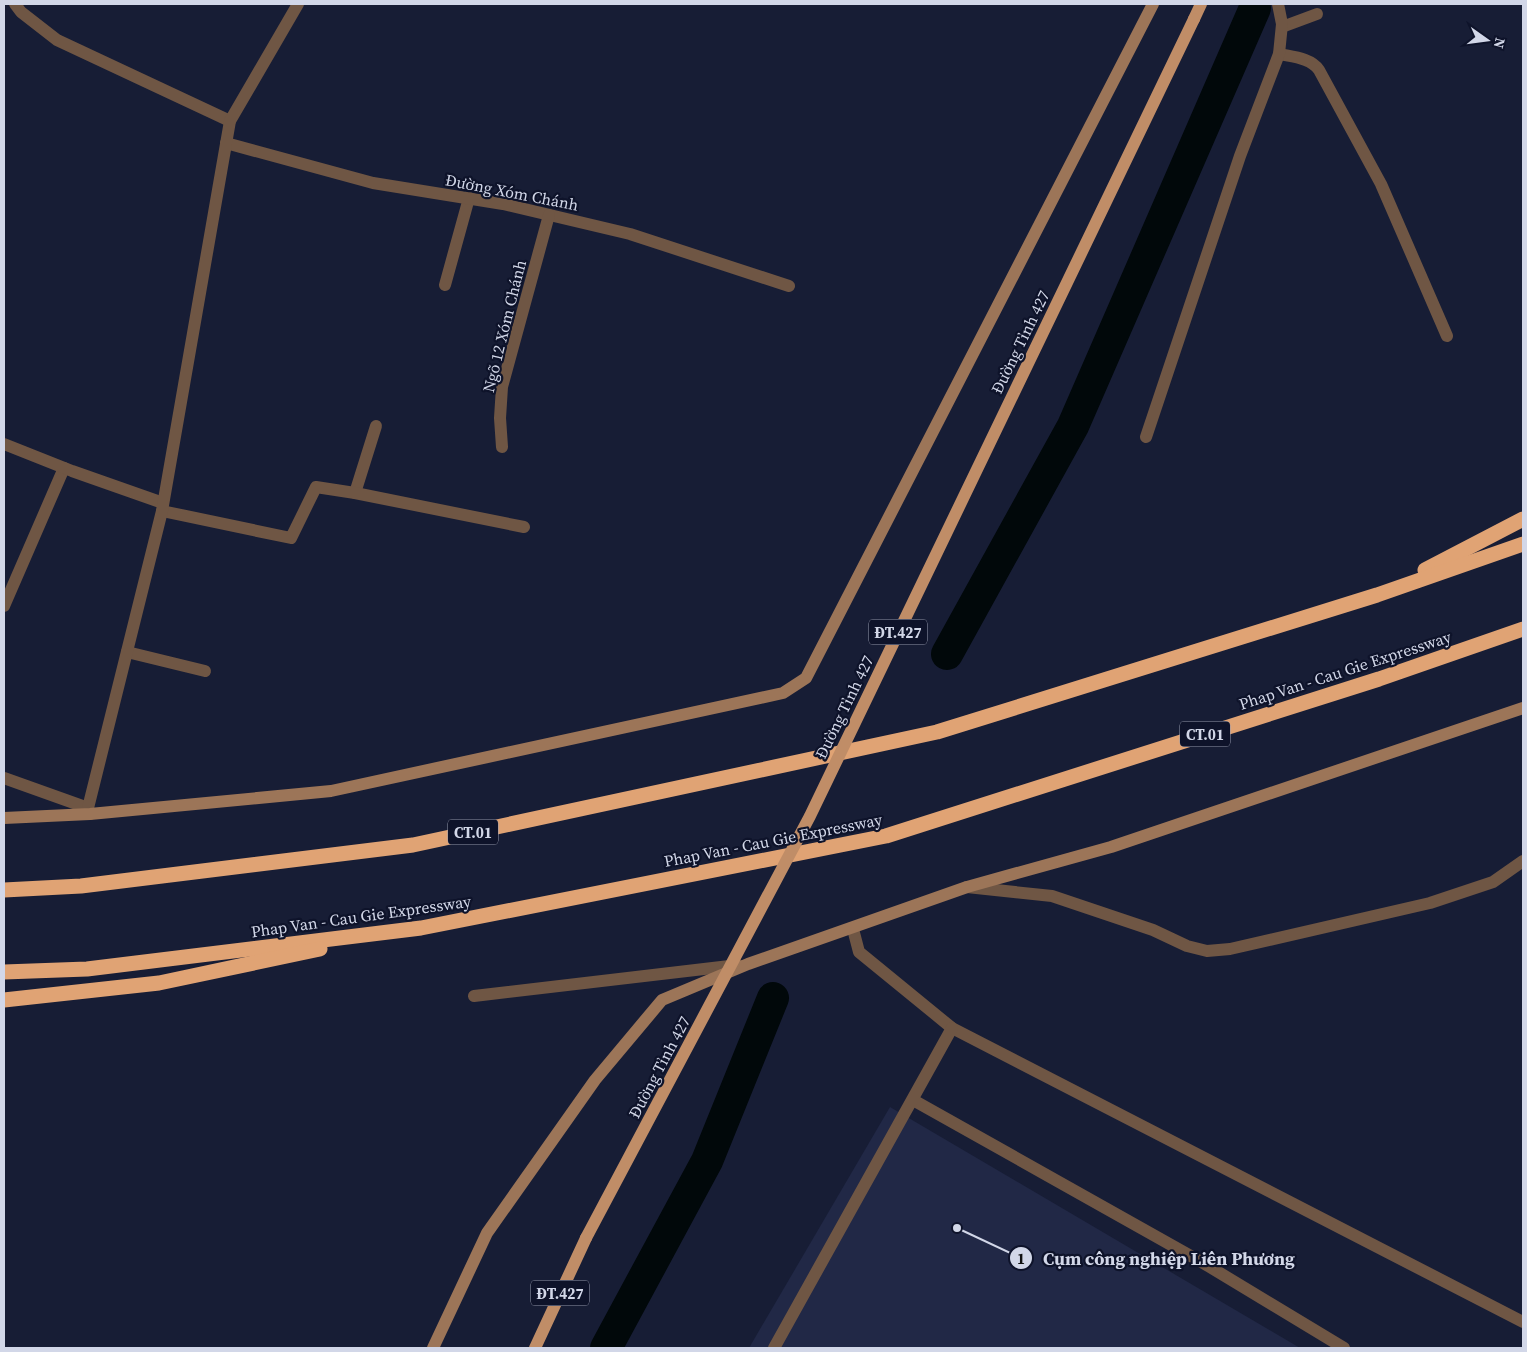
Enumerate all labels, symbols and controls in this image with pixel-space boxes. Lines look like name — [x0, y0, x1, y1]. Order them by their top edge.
north arrow — [1462, 15, 1512, 65]
text: N — [1489, 36, 1511, 51]
street label: Đường Xóm Chánh — [444, 168, 581, 216]
street label: Ngõ 12 Xóm Chánh — [477, 257, 531, 394]
street label: Đường Tỉnh 427 — [985, 287, 1055, 397]
road number: ĐT.427 — [869, 620, 927, 644]
street label: Phap Van - Cau Gie Expressway — [1236, 625, 1455, 715]
street label: Đường Tỉnh 427 — [809, 652, 879, 762]
road number: CT.01 — [1180, 722, 1230, 746]
street label: Phap Van - Cau Gie Expressway — [662, 808, 885, 872]
road number: CT.01 — [448, 820, 498, 844]
street label: Phap Van - Cau Gie Expressway — [250, 890, 473, 942]
street label: Đường Tỉnh 427 — [623, 1012, 695, 1122]
callout: Cụm công nghiệp Liên Phương — [1009, 1242, 1305, 1275]
text: Cụm công nghiệp Liên Phương — [1043, 1246, 1295, 1271]
text: 1 — [1017, 1248, 1025, 1269]
road number: ĐT.427 — [531, 1280, 589, 1306]

